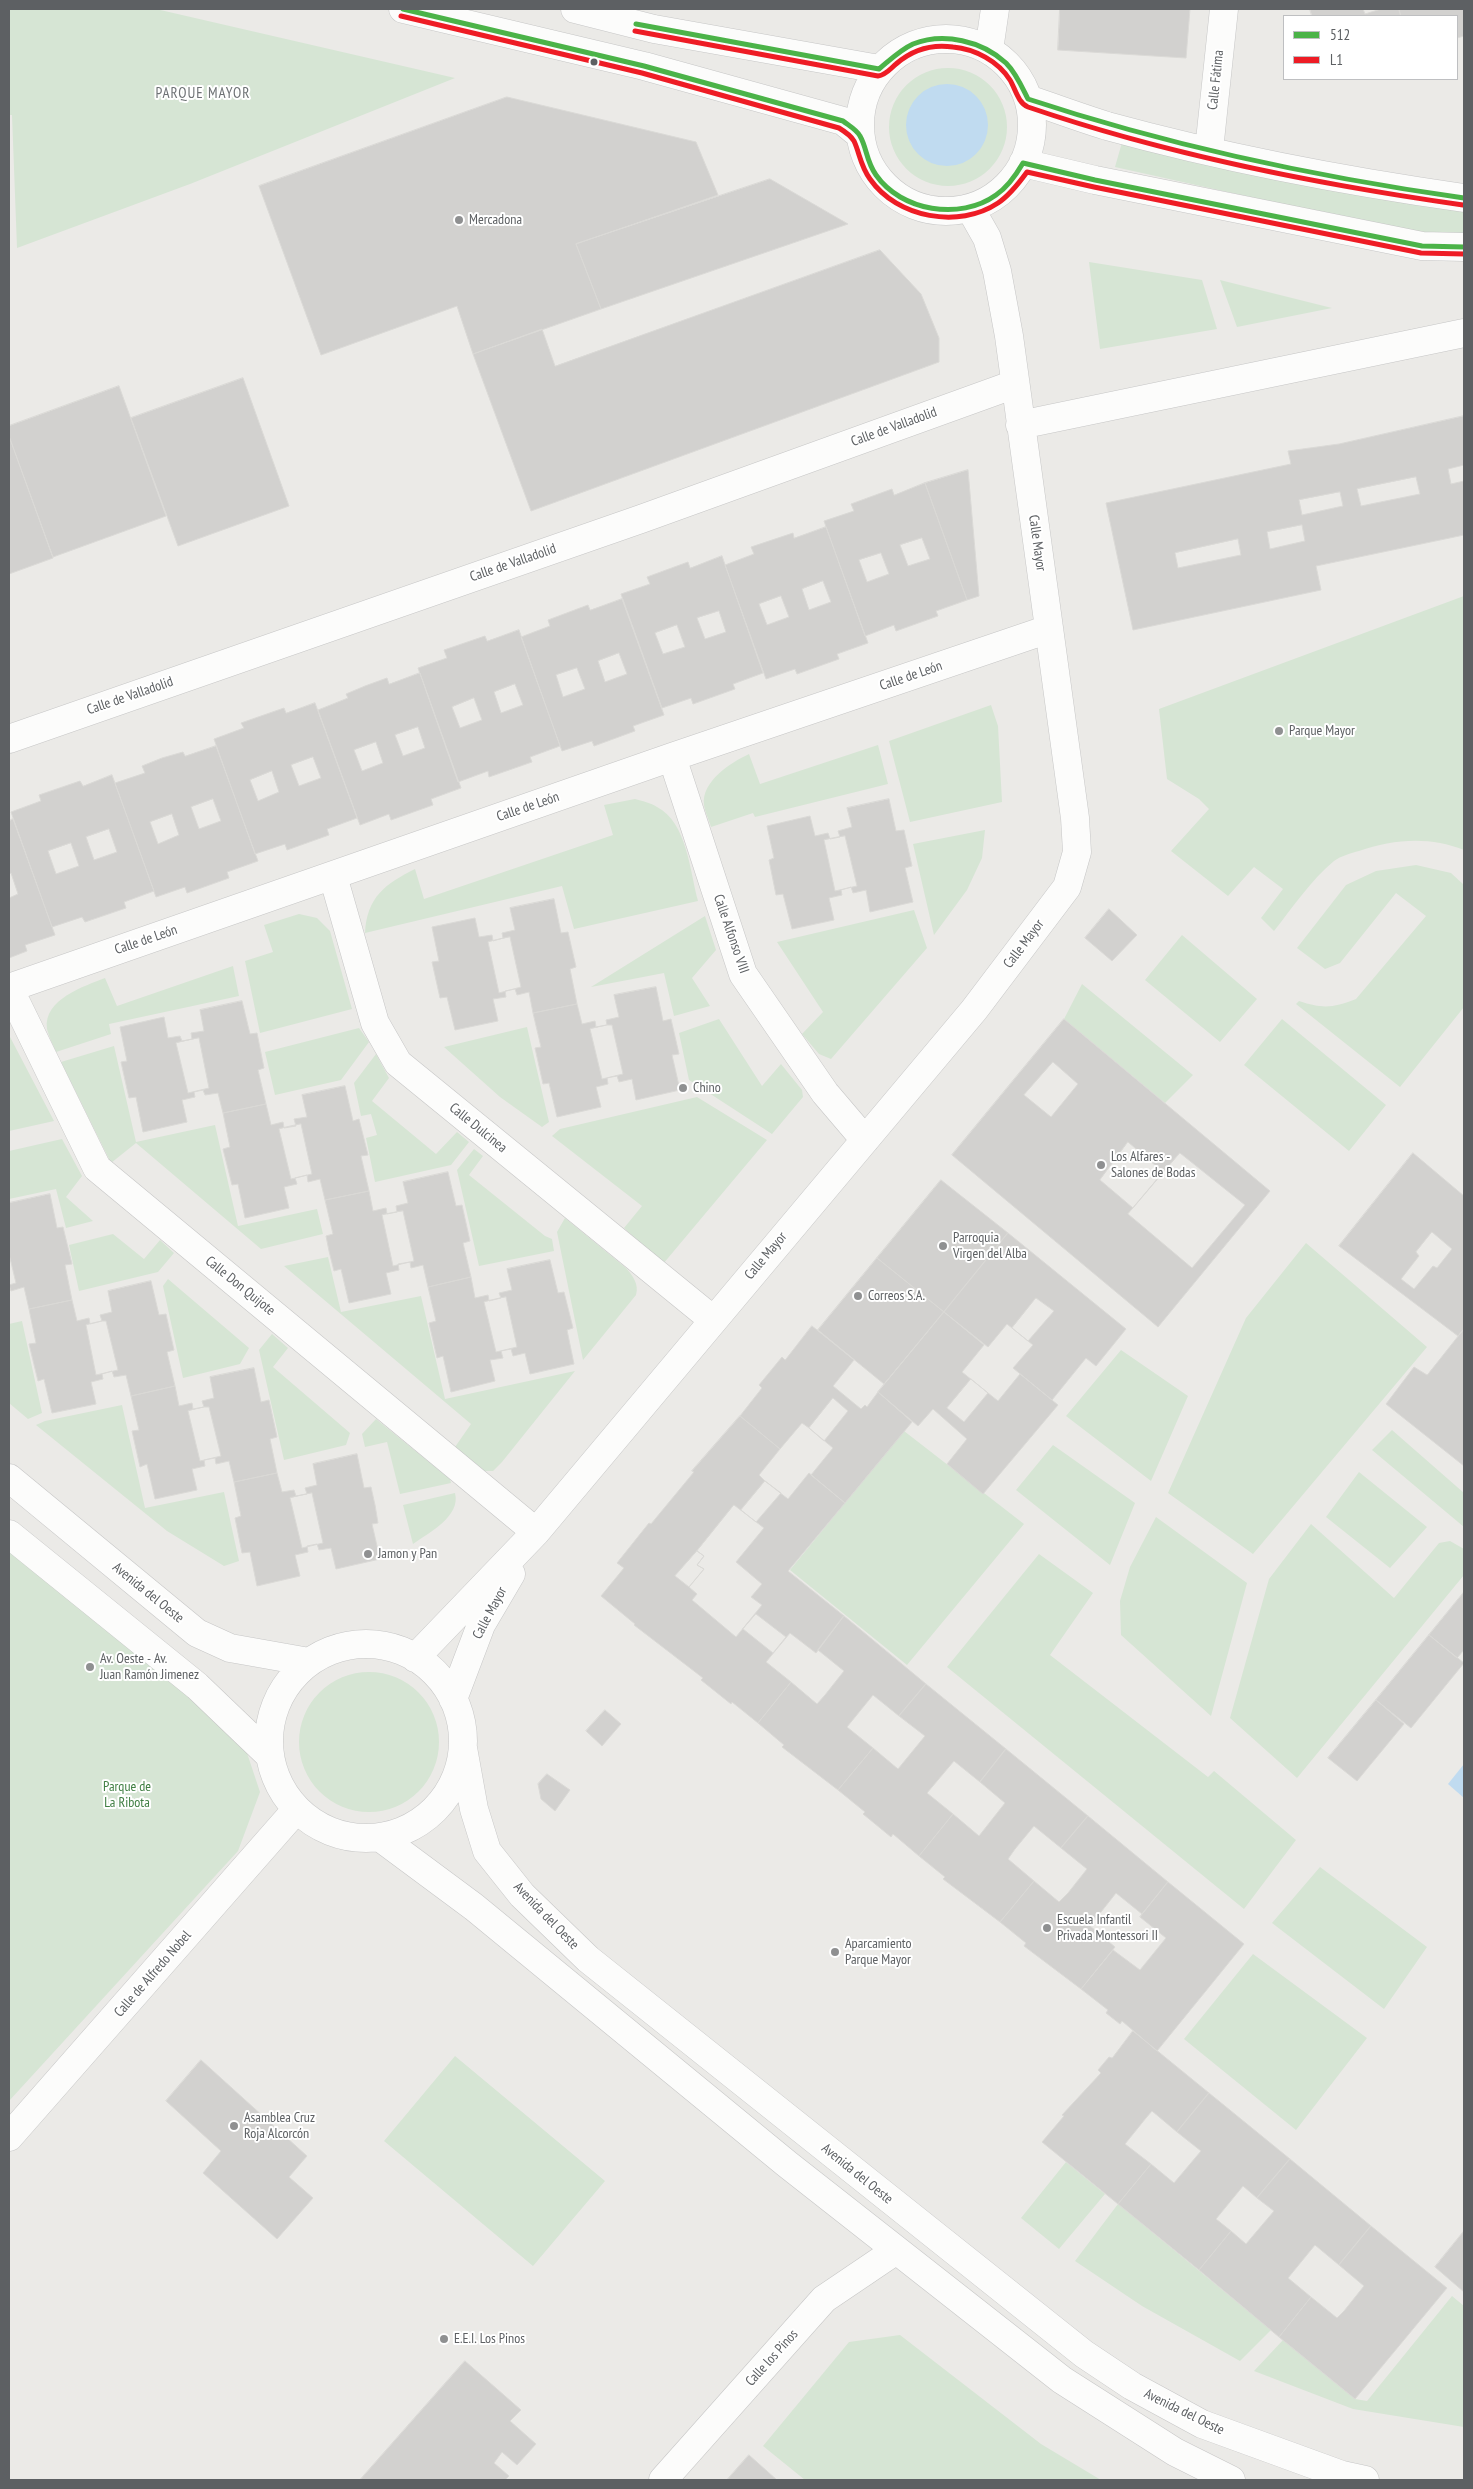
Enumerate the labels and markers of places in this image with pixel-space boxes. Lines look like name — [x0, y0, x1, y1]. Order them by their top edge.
unlabelled marker — [589, 57, 599, 67]
place label: Mercadona — [469, 212, 522, 228]
marker: Mercadona — [453, 214, 465, 226]
place label: Parque Mayor — [1289, 723, 1355, 739]
marker: Parque Mayor — [1273, 725, 1285, 737]
place label: Chino — [693, 1080, 721, 1096]
marker: Chino — [677, 1082, 689, 1094]
place label: Los Alfares - Salones de Bodas — [1111, 1149, 1195, 1182]
marker: Los Alfares - Salones de Bodas — [1095, 1159, 1107, 1171]
place label: Parroquia Virgen del Alba — [953, 1230, 1027, 1262]
marker: Parroquia Virgen del Alba — [937, 1240, 949, 1252]
place label: Correos S.A. — [868, 1288, 925, 1304]
marker: Correos S.A. — [852, 1290, 864, 1302]
place label: Jamon y Pan — [378, 1546, 437, 1562]
marker: Jamon y Pan — [362, 1548, 374, 1560]
place label: Av. Oeste - Av. Juan Ramón Jimenez — [100, 1651, 199, 1684]
marker: Av. Oeste - Av. Juan Ramón Jimenez — [84, 1661, 96, 1673]
place label: Escuela Infantil Privada Montessori II — [1057, 1912, 1158, 1944]
marker: Escuela Infantil Privada Montessori II — [1041, 1922, 1053, 1934]
place label: Aparcamiento Parque Mayor — [845, 1936, 912, 1968]
marker: Aparcamiento Parque Mayor — [829, 1946, 841, 1958]
place label: Asamblea Cruz Roja Alcorcón — [244, 2110, 315, 2142]
marker: Asamblea Cruz Roja Alcorcón — [228, 2120, 240, 2132]
place label: E.E.I. Los Pinos — [454, 2331, 525, 2347]
marker: E.E.I. Los Pinos — [438, 2333, 450, 2345]

